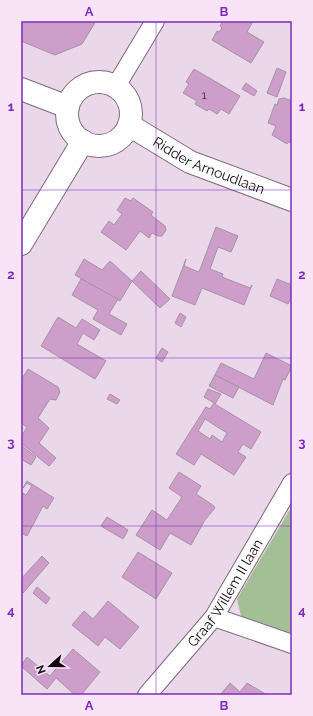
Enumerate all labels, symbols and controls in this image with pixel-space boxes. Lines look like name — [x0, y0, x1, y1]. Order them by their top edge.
text: A — [85, 4, 94, 19]
text: B — [220, 4, 229, 19]
house number: 1 — [201, 88, 207, 102]
text: 1 — [8, 99, 15, 114]
text: 1 — [299, 99, 306, 114]
street label: Ridder Arnoudlaan — [150, 134, 267, 197]
text: 2 — [7, 267, 15, 282]
text: 2 — [298, 267, 306, 282]
text: 3 — [7, 435, 15, 450]
text: 3 — [298, 435, 306, 450]
street label: Graaf Willem II laan — [184, 536, 266, 650]
text: 4 — [7, 603, 15, 618]
text: 4 — [298, 603, 306, 618]
north arrow — [30, 646, 70, 686]
text: N — [34, 663, 49, 676]
text: A — [85, 698, 94, 713]
text: B — [220, 698, 229, 713]

